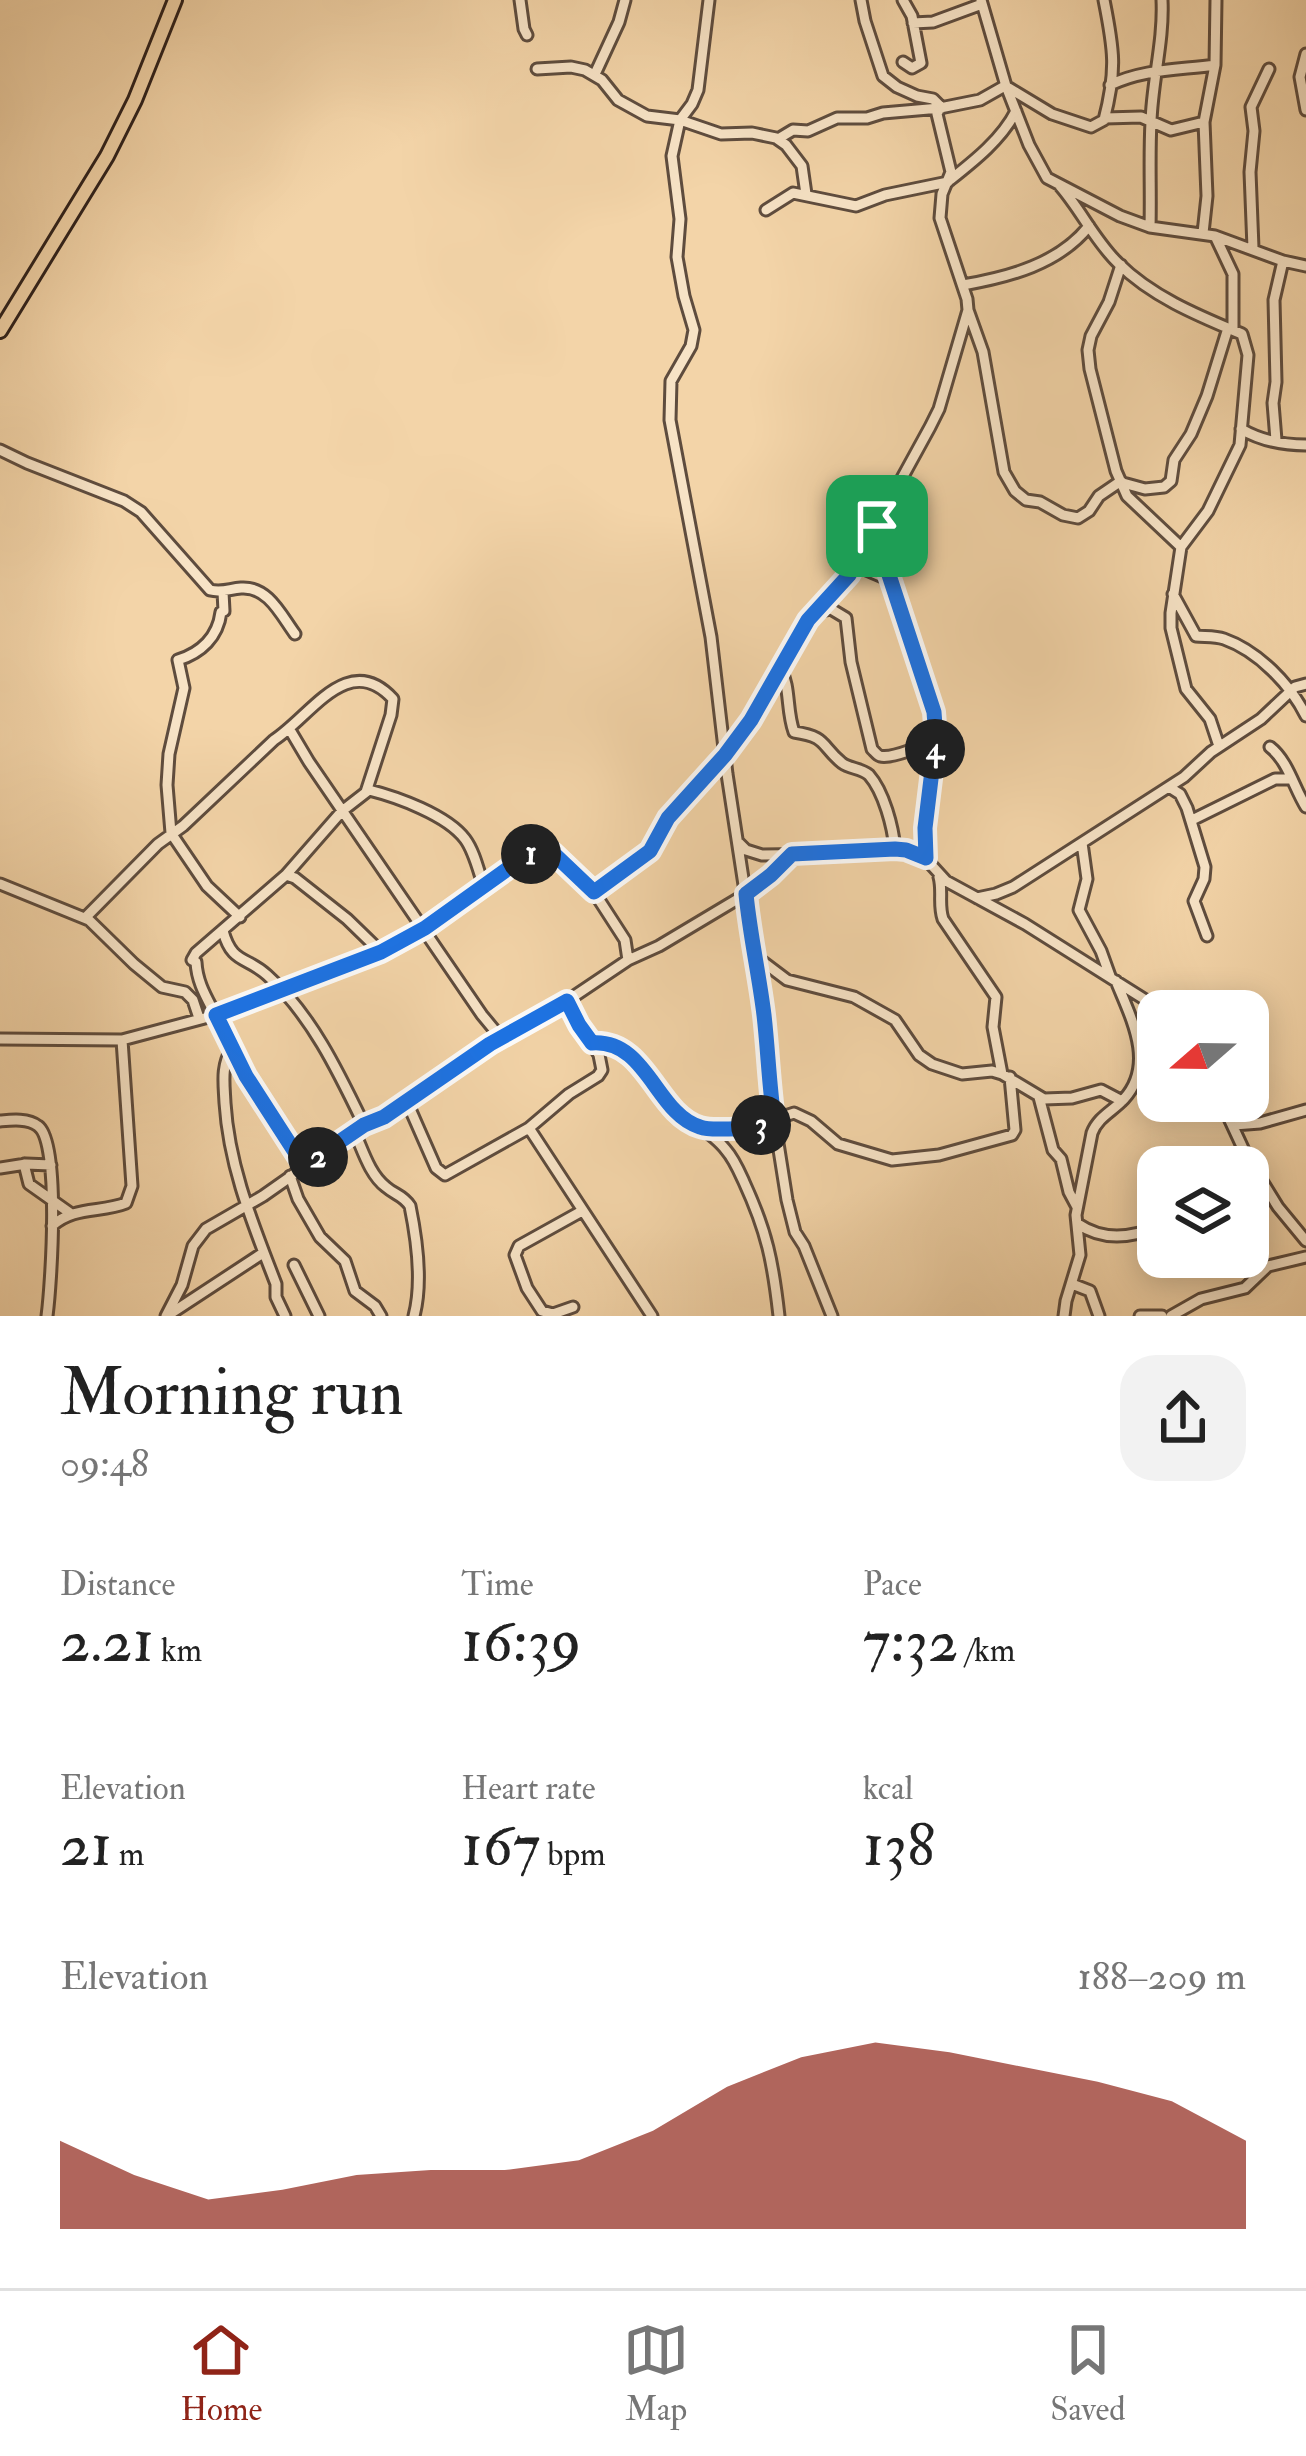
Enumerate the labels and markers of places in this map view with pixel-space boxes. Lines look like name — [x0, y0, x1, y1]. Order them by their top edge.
pin — [826, 475, 928, 577]
pin: 4 — [905, 719, 965, 779]
pin: 1 — [501, 824, 561, 884]
pin: 3 — [731, 1095, 791, 1155]
pin: 2 — [288, 1127, 348, 1187]

